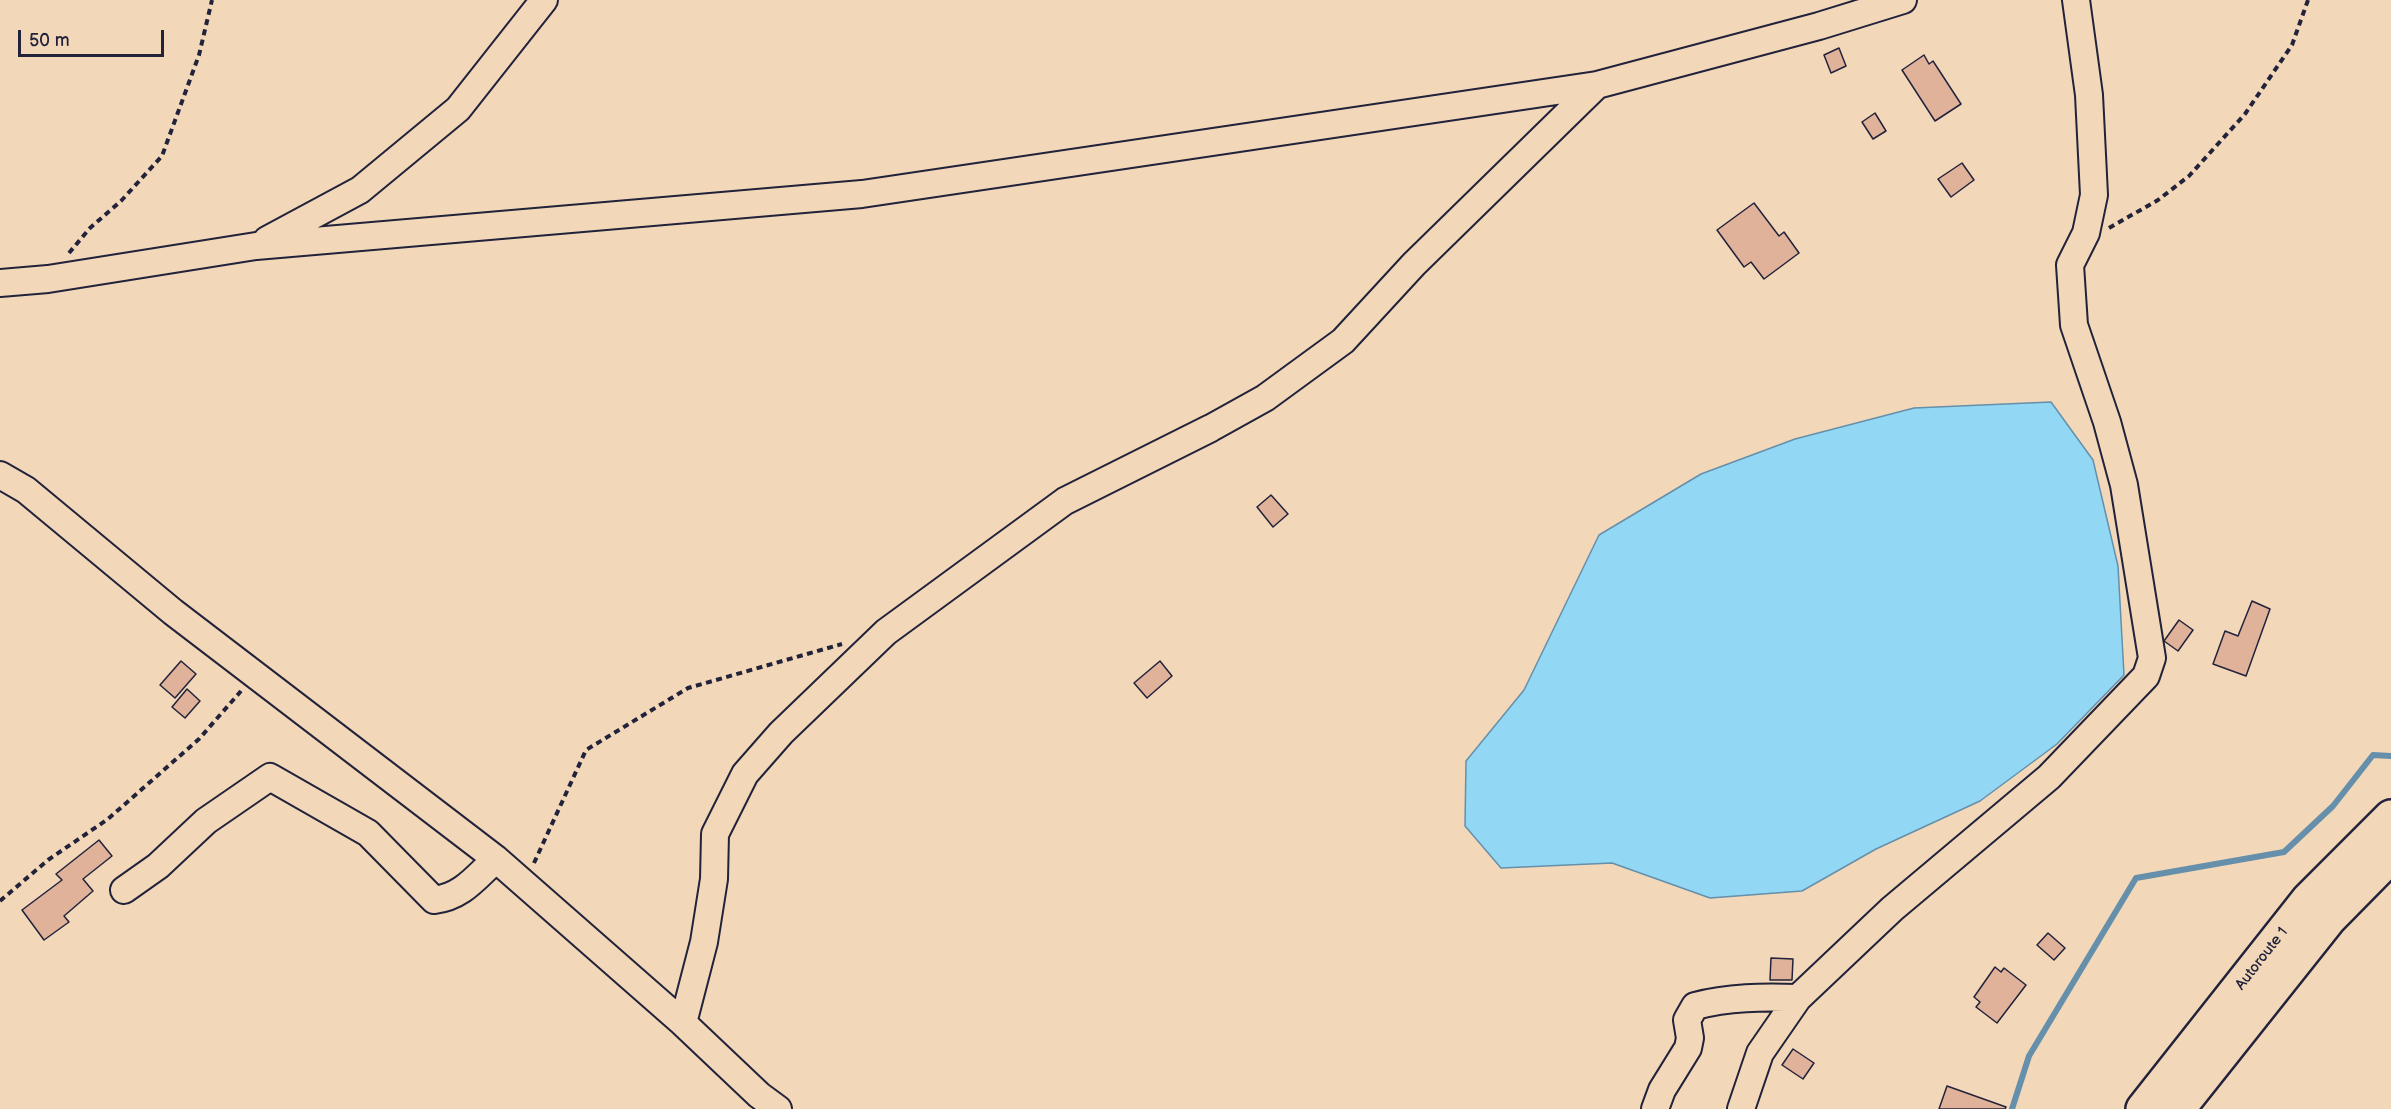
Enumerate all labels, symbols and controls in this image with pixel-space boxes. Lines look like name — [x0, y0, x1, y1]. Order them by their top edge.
scale bar — [21, 18, 166, 56]
text: 50 m — [29, 30, 70, 51]
street label: Autoroute 1 — [2232, 924, 2292, 994]

